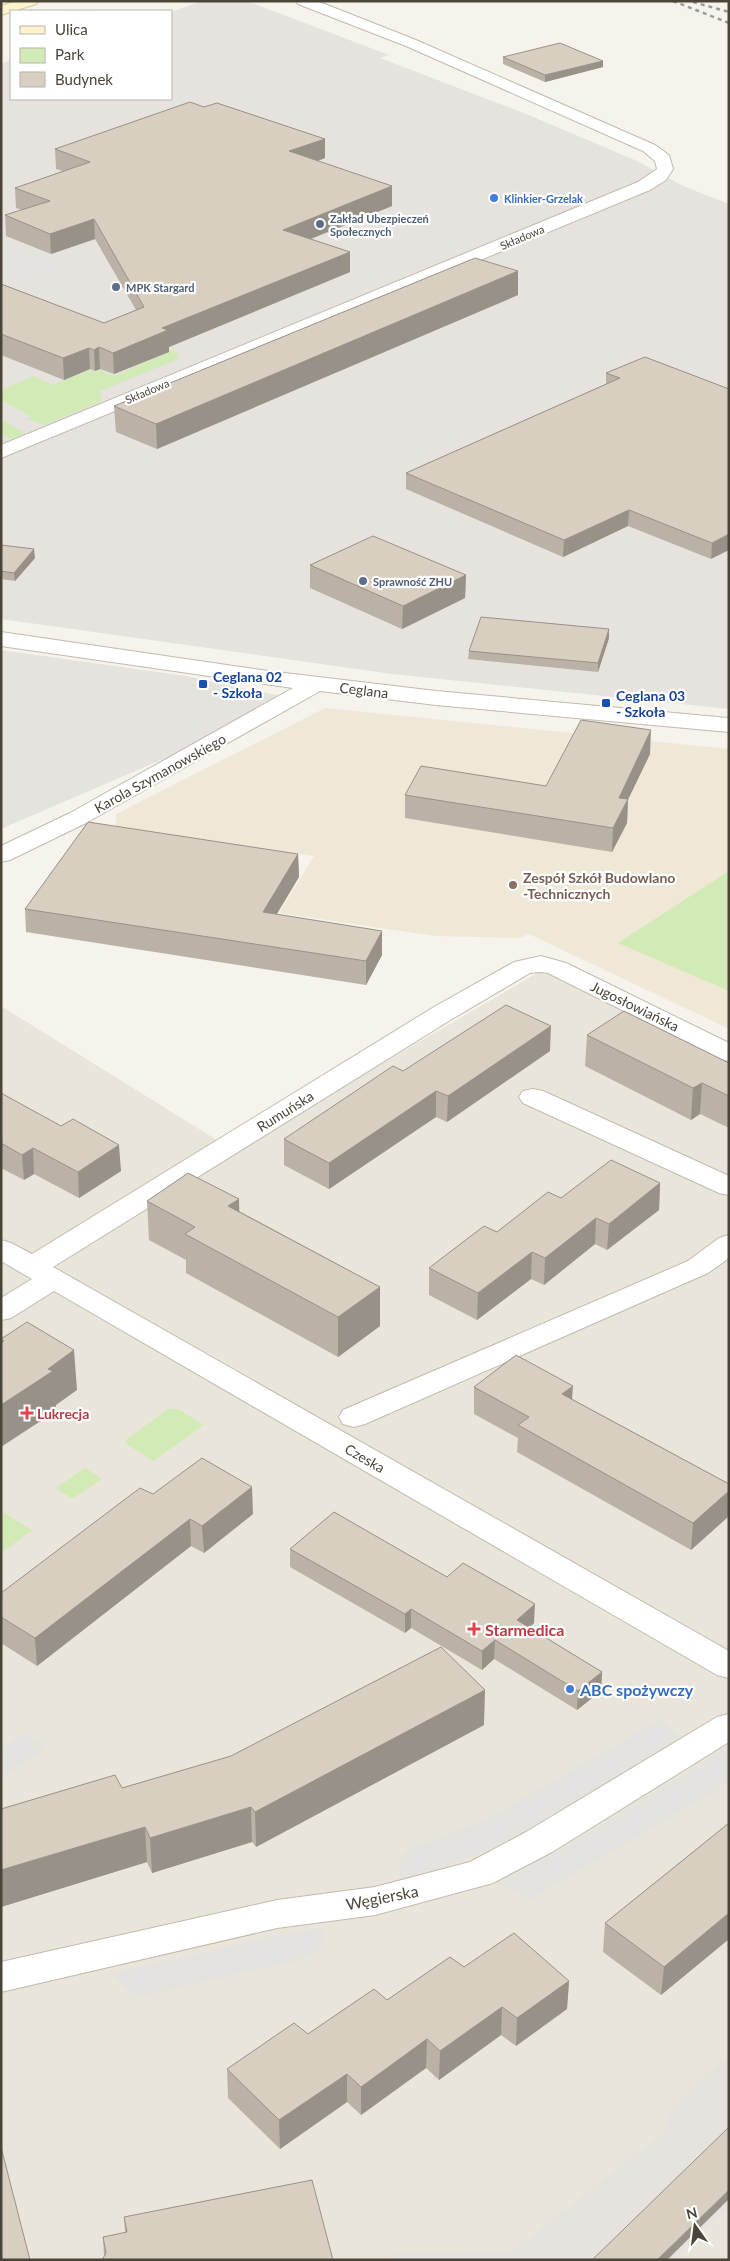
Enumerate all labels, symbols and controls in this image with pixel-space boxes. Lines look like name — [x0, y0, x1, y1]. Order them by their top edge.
legend — [10, 10, 172, 100]
text: Ulica — [55, 20, 88, 38]
text: Park — [55, 45, 85, 63]
text: Budynek — [55, 70, 113, 88]
marker: Klinkier-Grzelak — [488, 192, 500, 204]
place label: Klinkier-Grzelak — [504, 192, 583, 205]
place label: Zakład Ubezpieczeń Społecznych — [330, 212, 429, 238]
marker: Zakład Ubezpieczeń Społecznych — [314, 218, 326, 230]
street label: Składowa — [498, 222, 546, 252]
marker: MPK Stargard — [110, 281, 122, 293]
place label: MPK Stargard — [126, 281, 195, 294]
street label: Składowa — [123, 376, 171, 406]
marker: Sprawność ZHU — [357, 575, 369, 587]
place label: Sprawność ZHU — [373, 575, 452, 588]
place label: Ceglana 02 - Szkoła — [213, 668, 282, 701]
marker: Ceglana 02 - Szkoła — [197, 678, 209, 690]
street label: Ceglana — [339, 679, 389, 701]
place label: Ceglana 03 - Szkoła — [616, 687, 685, 720]
marker: Ceglana 03 - Szkoła — [600, 697, 612, 709]
street label: Karola Szymanowskiego — [91, 730, 229, 816]
place label: Zespół Szkół Budowlano -Technicznych — [523, 869, 675, 902]
marker: Zespół Szkół Budowlano -Technicznych — [507, 879, 519, 891]
street label: Jugosłowiańska — [588, 977, 682, 1035]
street label: Rumuńska — [254, 1087, 316, 1135]
place label: Lukrecja — [37, 1405, 89, 1422]
marker: Lukrecja — [21, 1407, 33, 1419]
street label: Czeska — [342, 1440, 388, 1476]
place label: Starmedica — [485, 1620, 564, 1639]
marker: Starmedica — [467, 1622, 481, 1636]
place label: ABC spożywczy — [579, 1680, 694, 1699]
marker: ABC spożywczy — [564, 1683, 576, 1695]
street label: Węgierska — [344, 1881, 420, 1913]
north arrow — [670, 2201, 720, 2251]
text: N — [684, 2203, 699, 2222]

